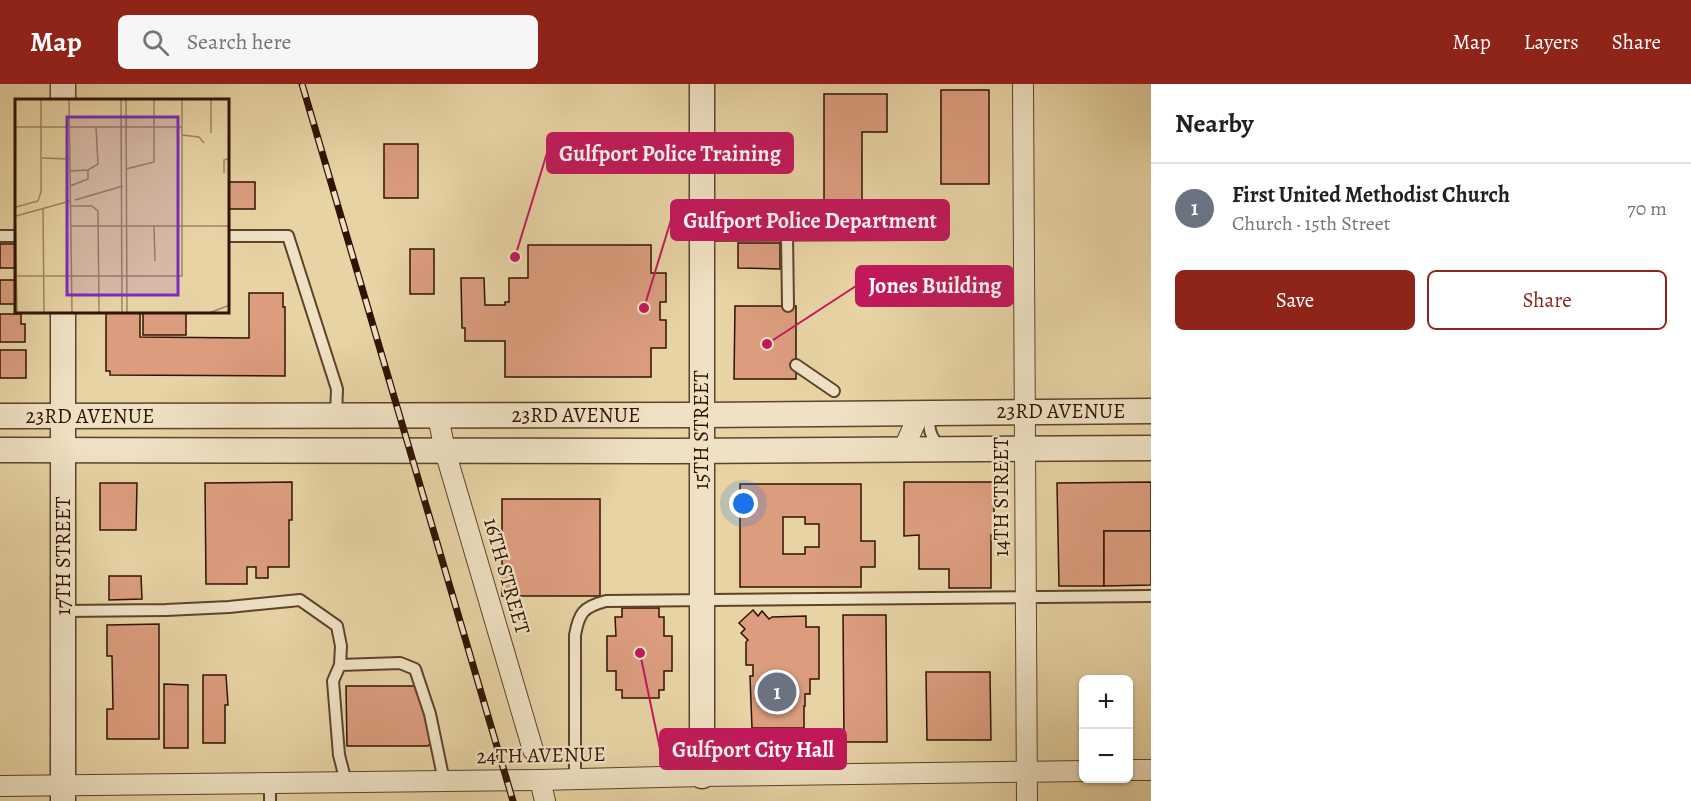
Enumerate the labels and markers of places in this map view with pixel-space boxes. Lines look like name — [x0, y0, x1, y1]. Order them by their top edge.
callout: Gulfport Police Training — [547, 133, 793, 173]
callout: Gulfport Police Department — [671, 200, 949, 240]
callout: Jones Building — [856, 266, 1013, 306]
pin: 1 — [758, 670, 796, 714]
callout: Gulfport City Hall — [660, 729, 846, 769]

